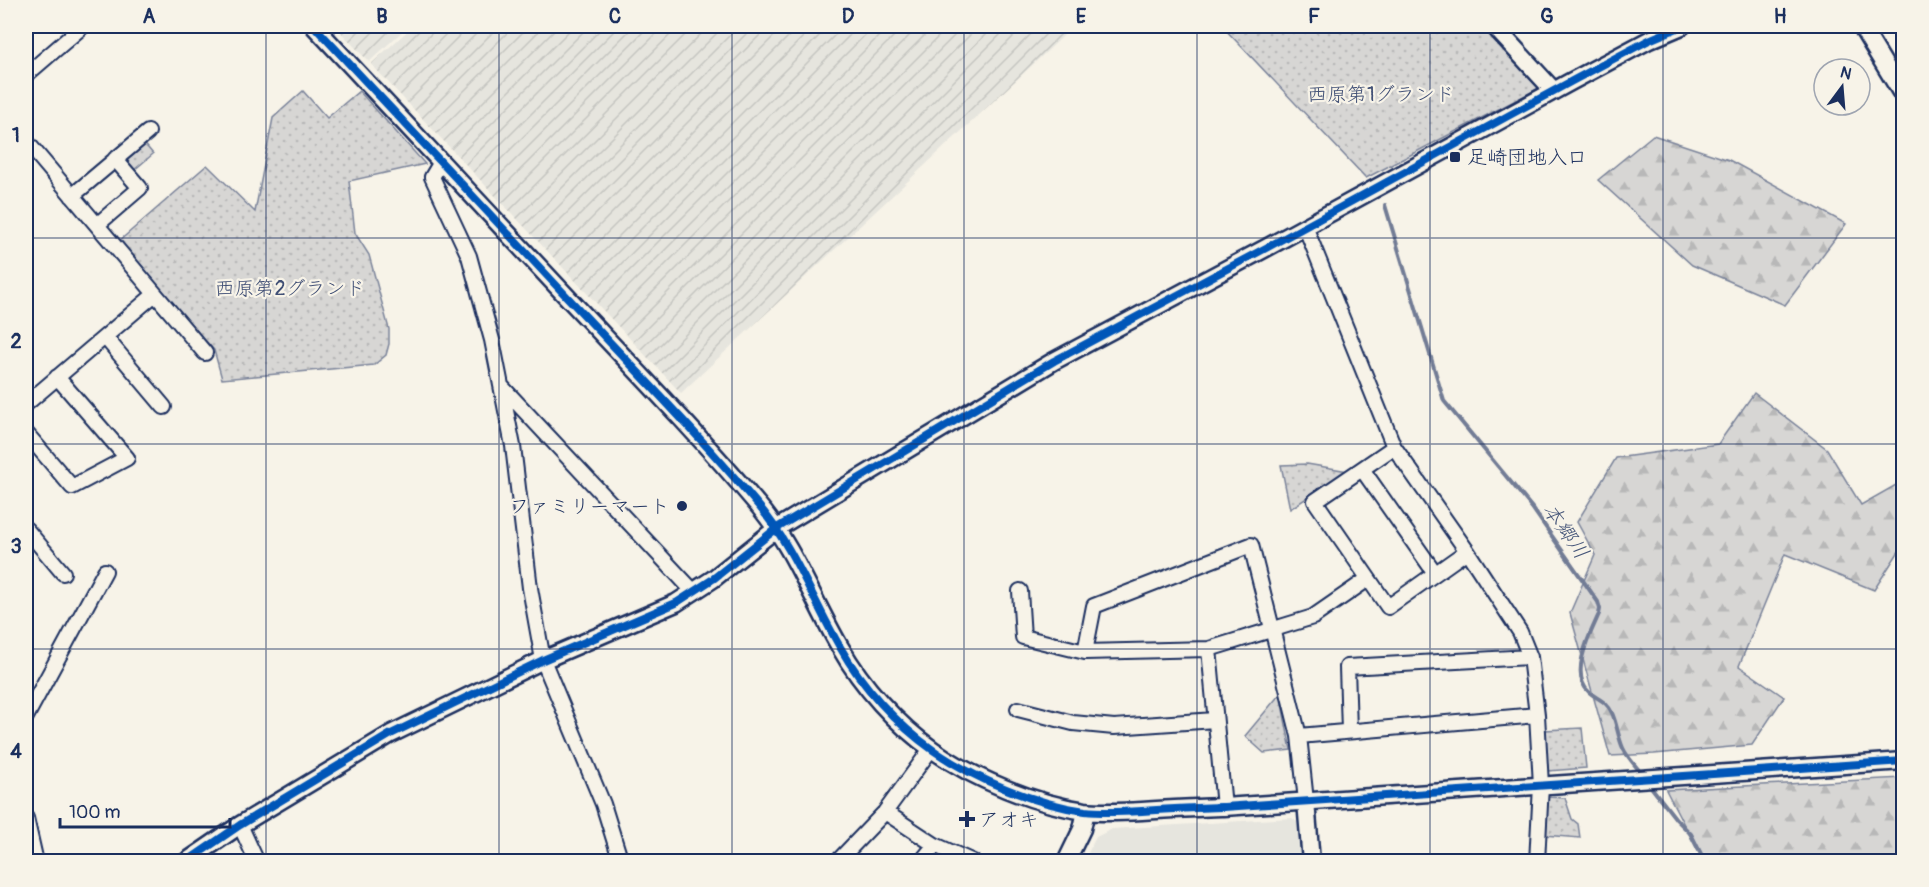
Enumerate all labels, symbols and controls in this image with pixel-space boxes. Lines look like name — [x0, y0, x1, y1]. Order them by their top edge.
text: A — [143, 4, 156, 29]
text: B — [376, 4, 388, 29]
text: C — [609, 4, 621, 29]
text: D — [842, 4, 855, 29]
text: E — [1076, 4, 1087, 29]
text: F — [1308, 4, 1320, 29]
text: G — [1540, 4, 1554, 29]
text: H — [1774, 4, 1787, 29]
north arrow — [1812, 57, 1872, 117]
text: N — [1838, 62, 1854, 85]
park label: 西原第1グランド — [1307, 82, 1455, 107]
text: 1 — [12, 123, 20, 148]
place label: 足崎団地入口 — [1467, 145, 1587, 170]
marker: 足崎団地入口 — [1448, 150, 1462, 164]
park label: 西原第2グランド — [214, 276, 366, 301]
text: 2 — [10, 329, 22, 354]
place label: ファミリーマート — [510, 494, 670, 519]
water label: 本郷川 — [1536, 498, 1595, 565]
marker: ファミリーマート — [675, 499, 689, 513]
text: 3 — [10, 534, 22, 559]
text: 4 — [10, 739, 22, 764]
scale bar — [60, 791, 230, 829]
text: 100 m — [69, 801, 121, 824]
place label: アオキ — [979, 807, 1039, 832]
marker: アオキ — [960, 812, 974, 826]

